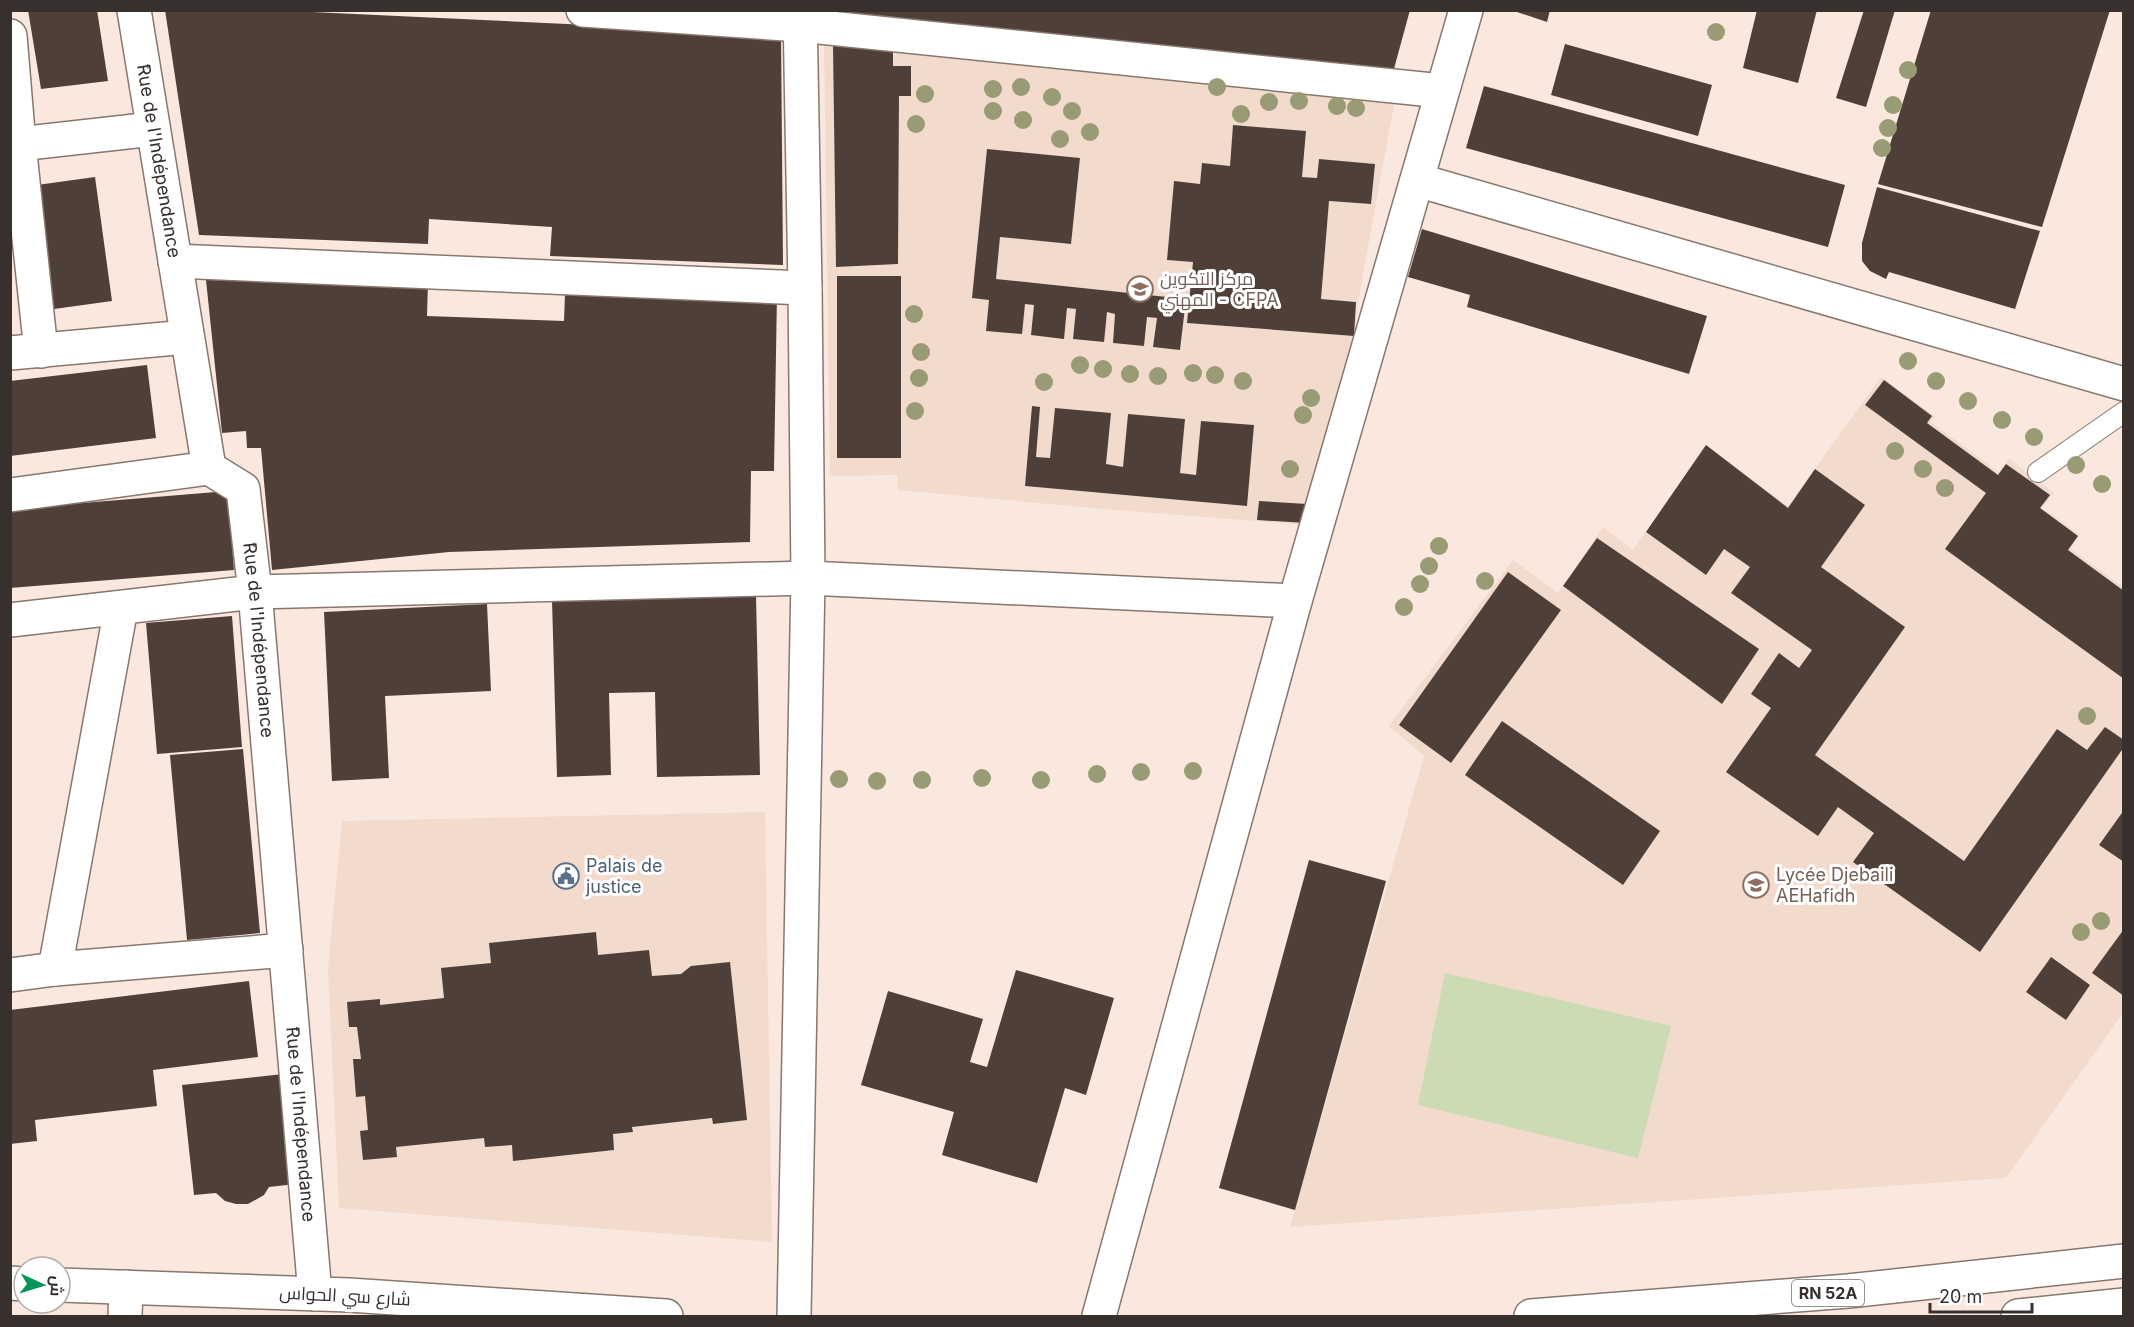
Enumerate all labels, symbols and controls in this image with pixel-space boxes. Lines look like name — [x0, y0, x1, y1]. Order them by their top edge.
street label: ٌRue de l'Indépendance — [133, 63, 185, 259]
place label: مركز التكوين المهني - CFPA — [1160, 268, 1279, 314]
school or university icon: مركز التكوين المهني - CFPA — [1125, 274, 1155, 304]
street label: ٌRue de l'Indépendance — [239, 541, 278, 739]
place label: Palais de justice — [585, 855, 663, 897]
public building icon: Palais de justice — [551, 861, 581, 891]
place label: Lycée Djebaili AEHafidh — [1776, 864, 1893, 906]
school or university icon: Lycée Djebaili AEHafidh — [1741, 870, 1771, 900]
street label: ٌRue de l'Indépendance — [282, 1026, 320, 1223]
north arrow — [12, 1255, 72, 1315]
text: ش — [46, 1275, 68, 1297]
scale bar — [1930, 1276, 2032, 1314]
road number: RN 52A — [1792, 1280, 1864, 1306]
street label: شارع سي الحواس — [279, 1282, 411, 1312]
text: 20 m — [1939, 1286, 1982, 1307]

